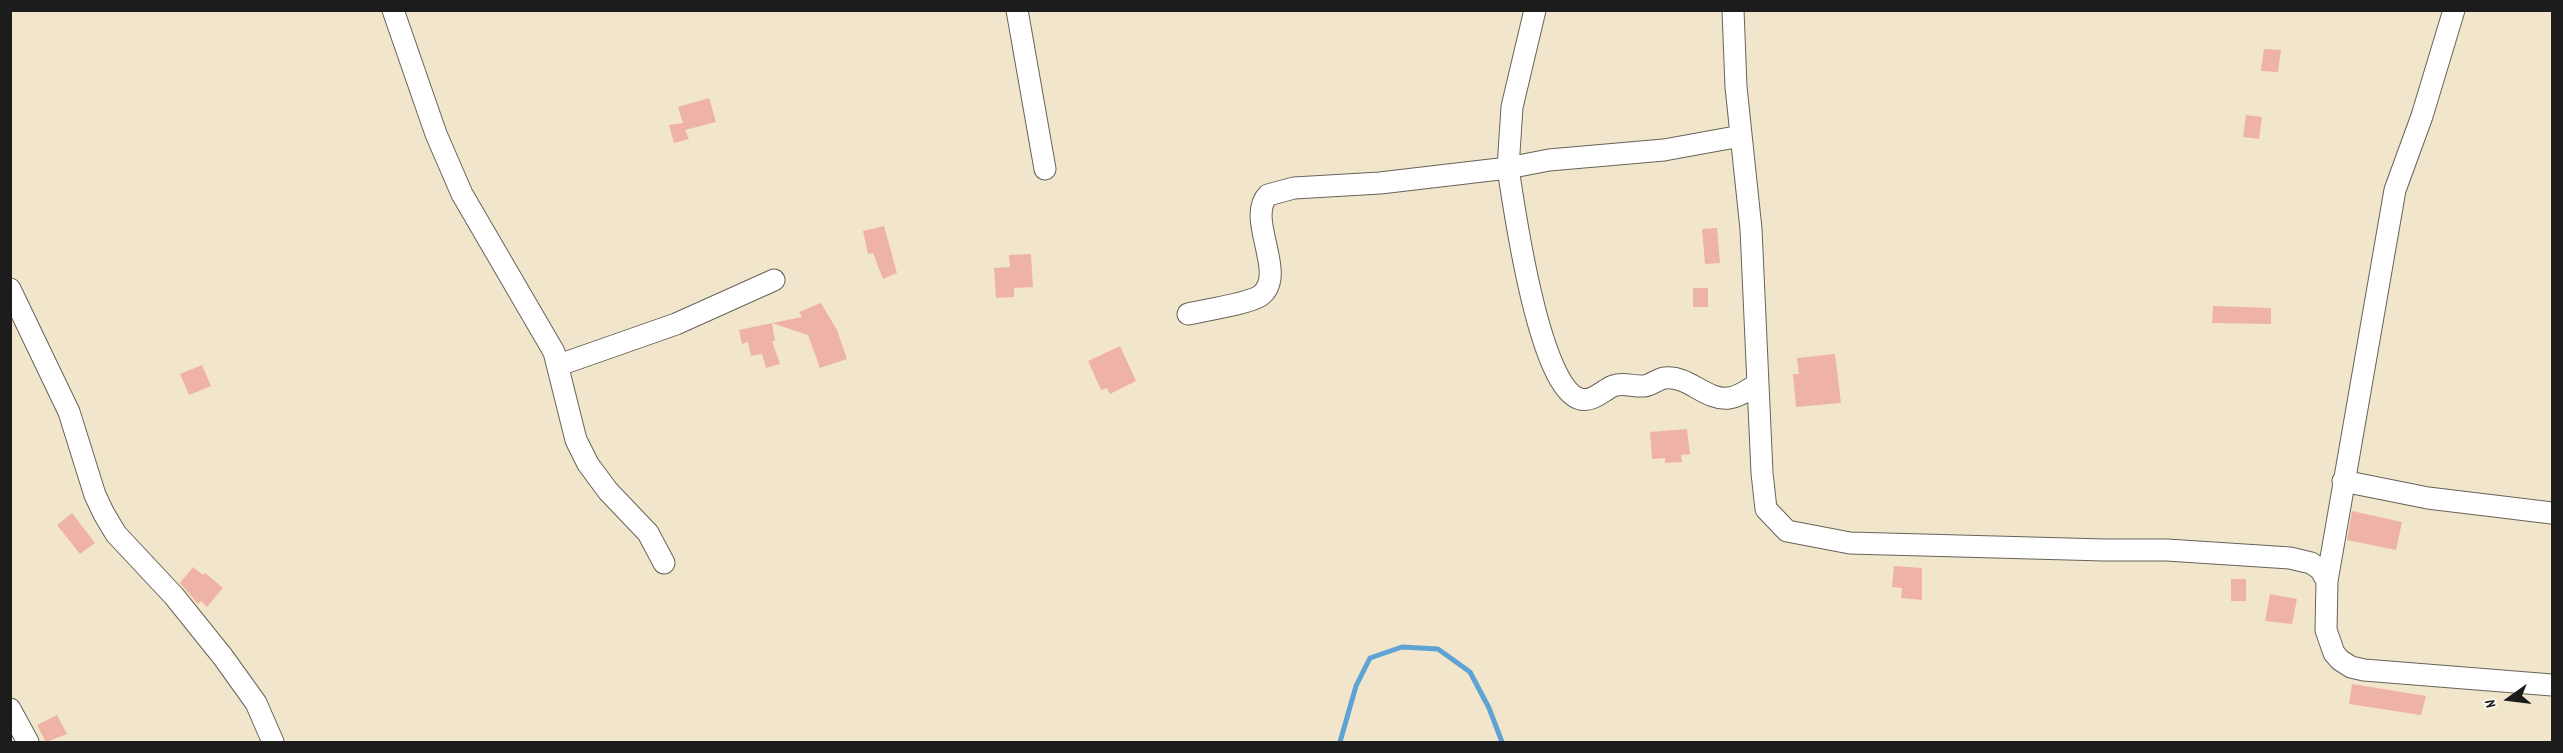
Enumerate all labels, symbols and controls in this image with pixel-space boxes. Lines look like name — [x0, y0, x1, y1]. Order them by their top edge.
north arrow — [2479, 669, 2539, 729]
text: N — [2479, 697, 2503, 710]

